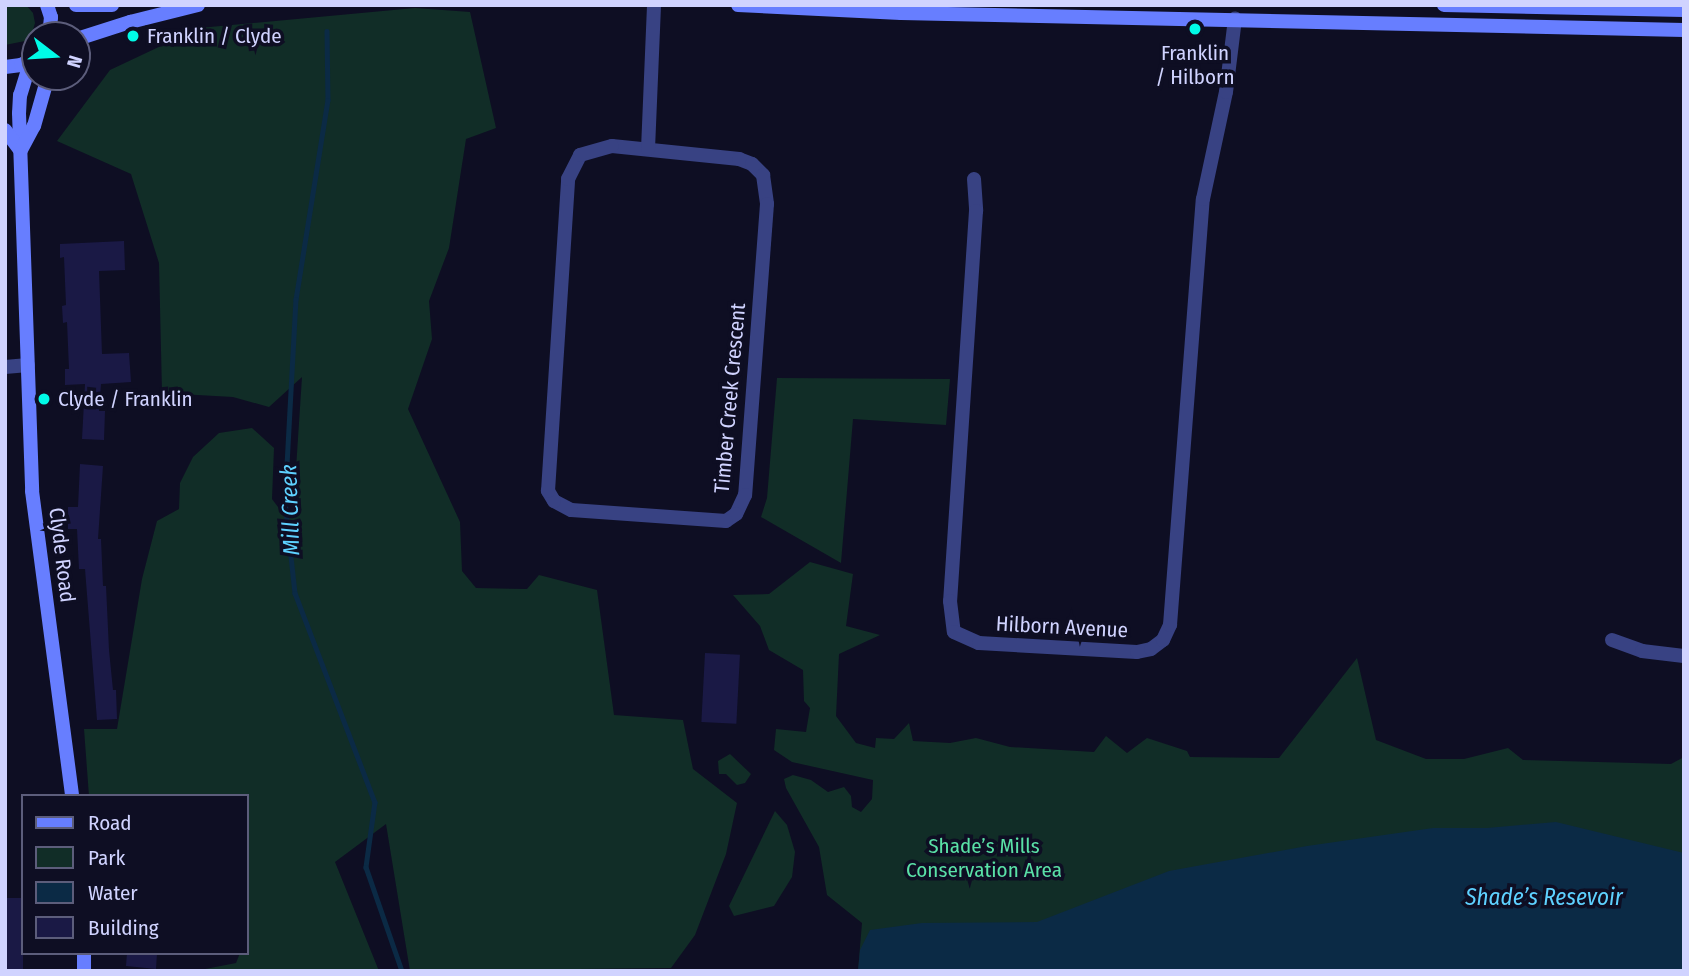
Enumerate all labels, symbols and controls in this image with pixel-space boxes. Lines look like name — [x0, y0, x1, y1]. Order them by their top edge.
north arrow — [21, 21, 91, 91]
marker: Franklin / Hilborn — [1187, 21, 1203, 37]
place label: Franklin / Clyde — [147, 23, 282, 49]
marker: Franklin / Clyde — [125, 28, 141, 44]
place label: Franklin / Hilborn — [1156, 40, 1234, 90]
text: N — [62, 53, 87, 71]
street label: Timber Creek Crescent — [709, 302, 751, 494]
place label: Clyde / Franklin — [58, 386, 193, 412]
marker: Clyde / Franklin — [36, 391, 52, 407]
water label: Mill Creek — [275, 464, 305, 556]
street label: Clyde Road — [44, 506, 80, 604]
street label: Hilborn Avenue — [995, 611, 1129, 643]
legend — [21, 794, 248, 955]
text: Road — [88, 810, 132, 836]
park label: Shade’s Mills Conservation Area — [906, 833, 1062, 883]
text: Park — [88, 845, 125, 871]
text: Water — [88, 880, 138, 906]
water label: Shade’s Resevoir — [1465, 883, 1623, 911]
text: Building — [88, 915, 159, 941]

